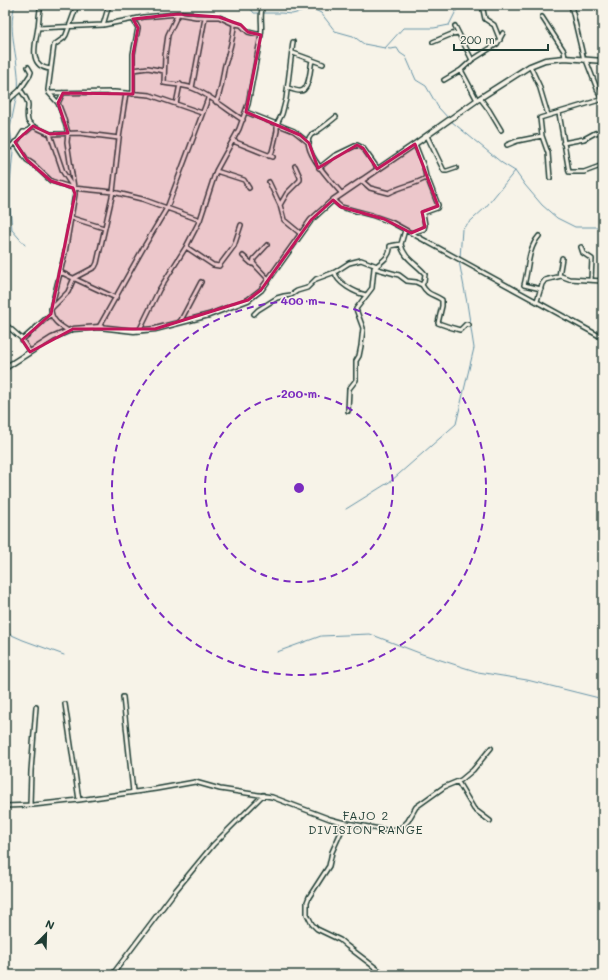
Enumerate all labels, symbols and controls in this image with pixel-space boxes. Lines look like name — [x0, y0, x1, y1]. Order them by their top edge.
scale bar — [454, 26, 548, 52]
text: 200 m — [460, 31, 495, 47]
text: 400 m — [281, 292, 317, 308]
text: 200 m — [281, 385, 317, 401]
centre of rings — [292, 481, 306, 495]
district label: FAJO 2 DIVISION RANGE — [308, 807, 424, 837]
north arrow — [26, 914, 66, 954]
text: N — [43, 916, 57, 933]

